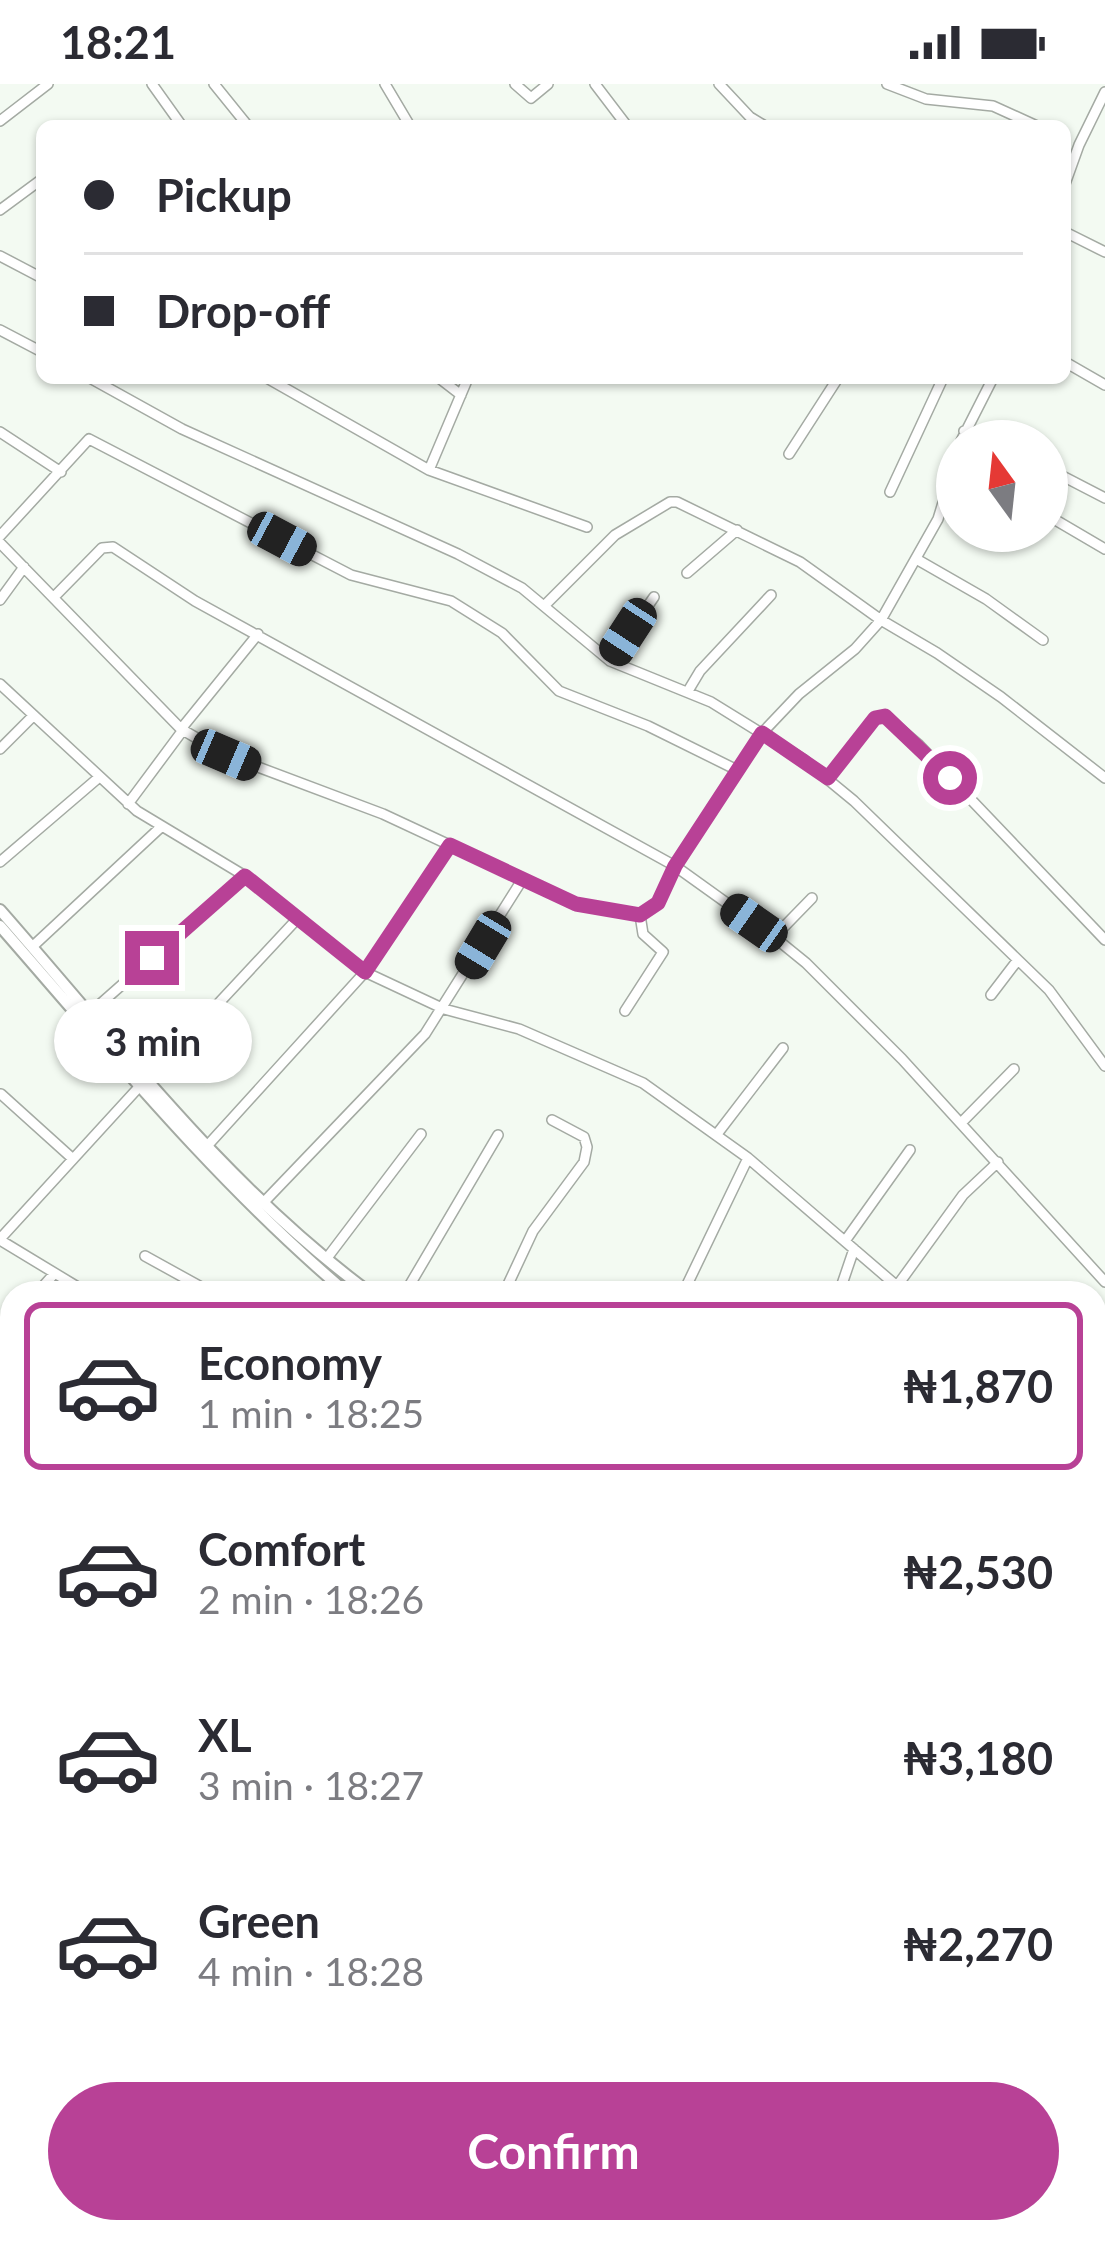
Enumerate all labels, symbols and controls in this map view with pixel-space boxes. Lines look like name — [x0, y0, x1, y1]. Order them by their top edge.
text: 18:21 — [60, 15, 176, 69]
text: Pickup — [156, 168, 292, 222]
text: Drop-off — [156, 284, 330, 338]
north arrow — [936, 420, 1068, 552]
map controls — [936, 420, 1068, 552]
car — [242, 506, 322, 572]
car — [593, 592, 663, 672]
car — [186, 724, 266, 786]
route start — [923, 751, 977, 805]
car — [714, 888, 794, 958]
car — [449, 905, 517, 985]
route end — [125, 931, 179, 985]
callout: 3 min — [53, 1000, 251, 1084]
text: 3 min — [105, 1018, 201, 1064]
icon: car — [54, 1332, 162, 1440]
text: Economy — [198, 1336, 382, 1390]
text: ₦1,870 — [902, 1359, 1053, 1413]
text: 1 min · 18:25 — [198, 1390, 424, 1436]
icon: car — [54, 1518, 162, 1626]
text: Comfort — [198, 1522, 365, 1576]
text: ₦2,530 — [902, 1545, 1053, 1599]
text: 2 min · 18:26 — [198, 1576, 424, 1622]
icon: car — [54, 1704, 162, 1812]
text: XL — [198, 1708, 252, 1762]
text: ₦3,180 — [902, 1731, 1053, 1785]
text: 3 min · 18:27 — [198, 1762, 424, 1808]
icon: car — [54, 1890, 162, 1998]
text: Green — [198, 1894, 320, 1948]
text: ₦2,270 — [902, 1917, 1053, 1971]
text: 4 min · 18:28 — [198, 1948, 424, 1994]
button: Confirm — [48, 2082, 1059, 2220]

